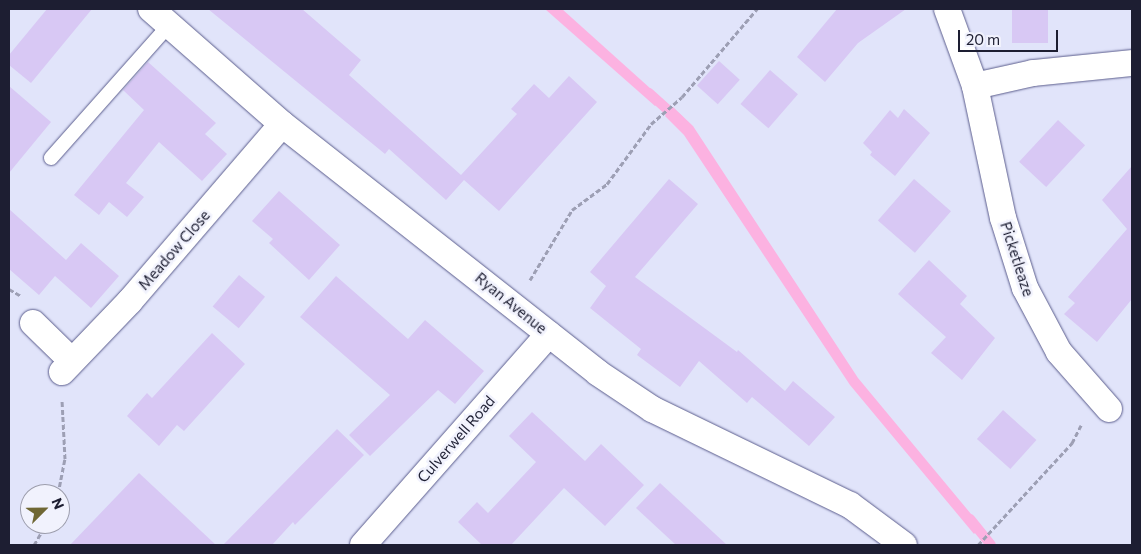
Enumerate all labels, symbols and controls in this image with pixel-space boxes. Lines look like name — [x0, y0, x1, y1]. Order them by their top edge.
scale bar — [961, 20, 1061, 52]
text: 20 m — [966, 30, 1000, 48]
street label: Meadow Close — [134, 206, 214, 294]
street label: Picketleaze — [996, 219, 1038, 299]
street label: Ryan Avenue — [472, 269, 550, 337]
street label: Culverwell Road — [413, 392, 499, 486]
north arrow — [20, 484, 70, 534]
text: N — [48, 495, 68, 511]

